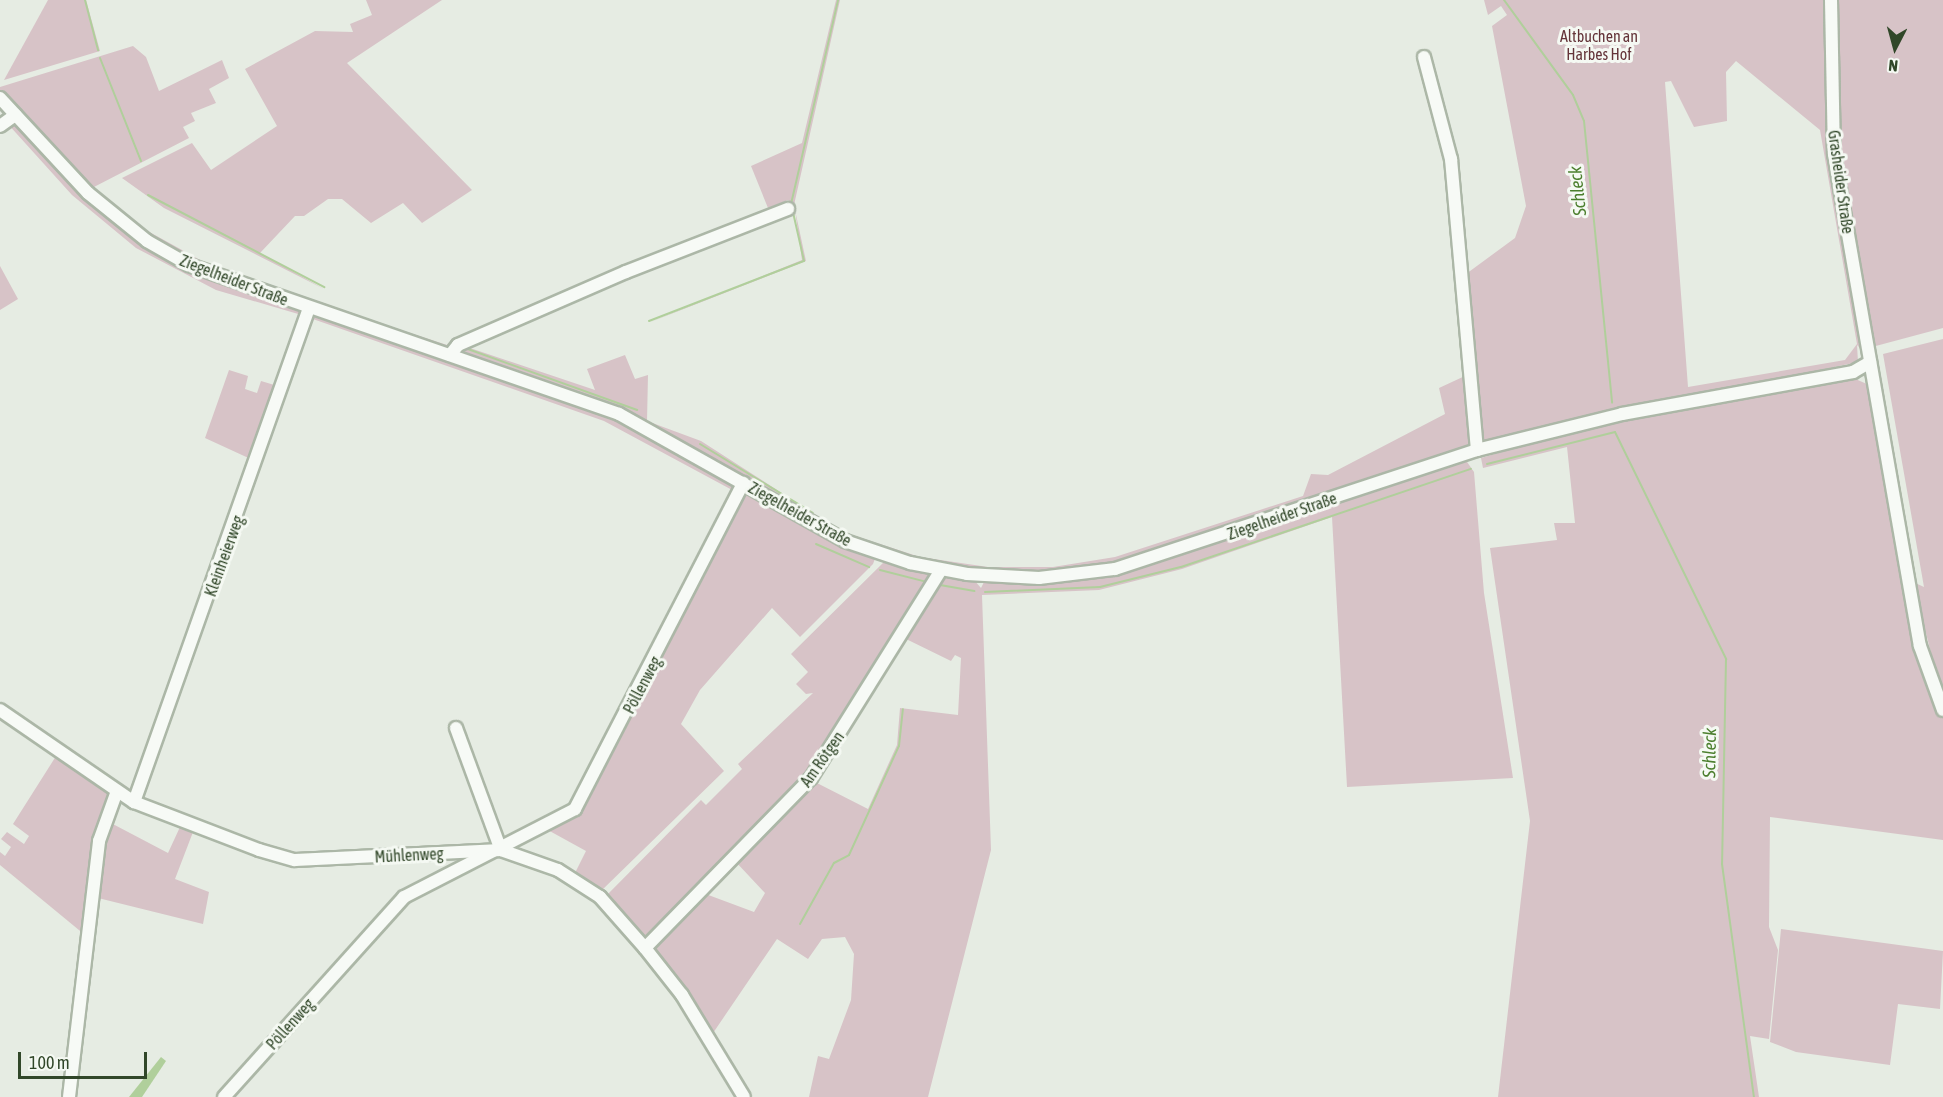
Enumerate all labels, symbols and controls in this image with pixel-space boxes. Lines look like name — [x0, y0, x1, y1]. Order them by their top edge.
north arrow — [1865, 18, 1925, 78]
park label: Altbuchen an Harbes Hof — [1560, 26, 1638, 64]
text: N — [1887, 56, 1899, 75]
street label: Grasheider Straße — [1824, 129, 1858, 235]
water label: Schleck — [1565, 165, 1591, 217]
street label: Ziegelheider Straße — [177, 250, 291, 310]
street label: Ziegelheider Straße — [745, 478, 855, 550]
street label: Ziegelheider Straße — [1225, 488, 1339, 544]
street label: Kleinheierweg — [200, 513, 248, 599]
street label: Pöllenweg — [619, 653, 665, 717]
street label: Am Rötgen — [796, 728, 848, 790]
water label: Schleck — [1699, 728, 1721, 778]
street label: Mühlenweg — [374, 844, 444, 866]
street label: Pöllenweg — [262, 995, 318, 1053]
scale bar — [21, 1040, 150, 1078]
text: 100 m — [29, 1052, 70, 1073]

